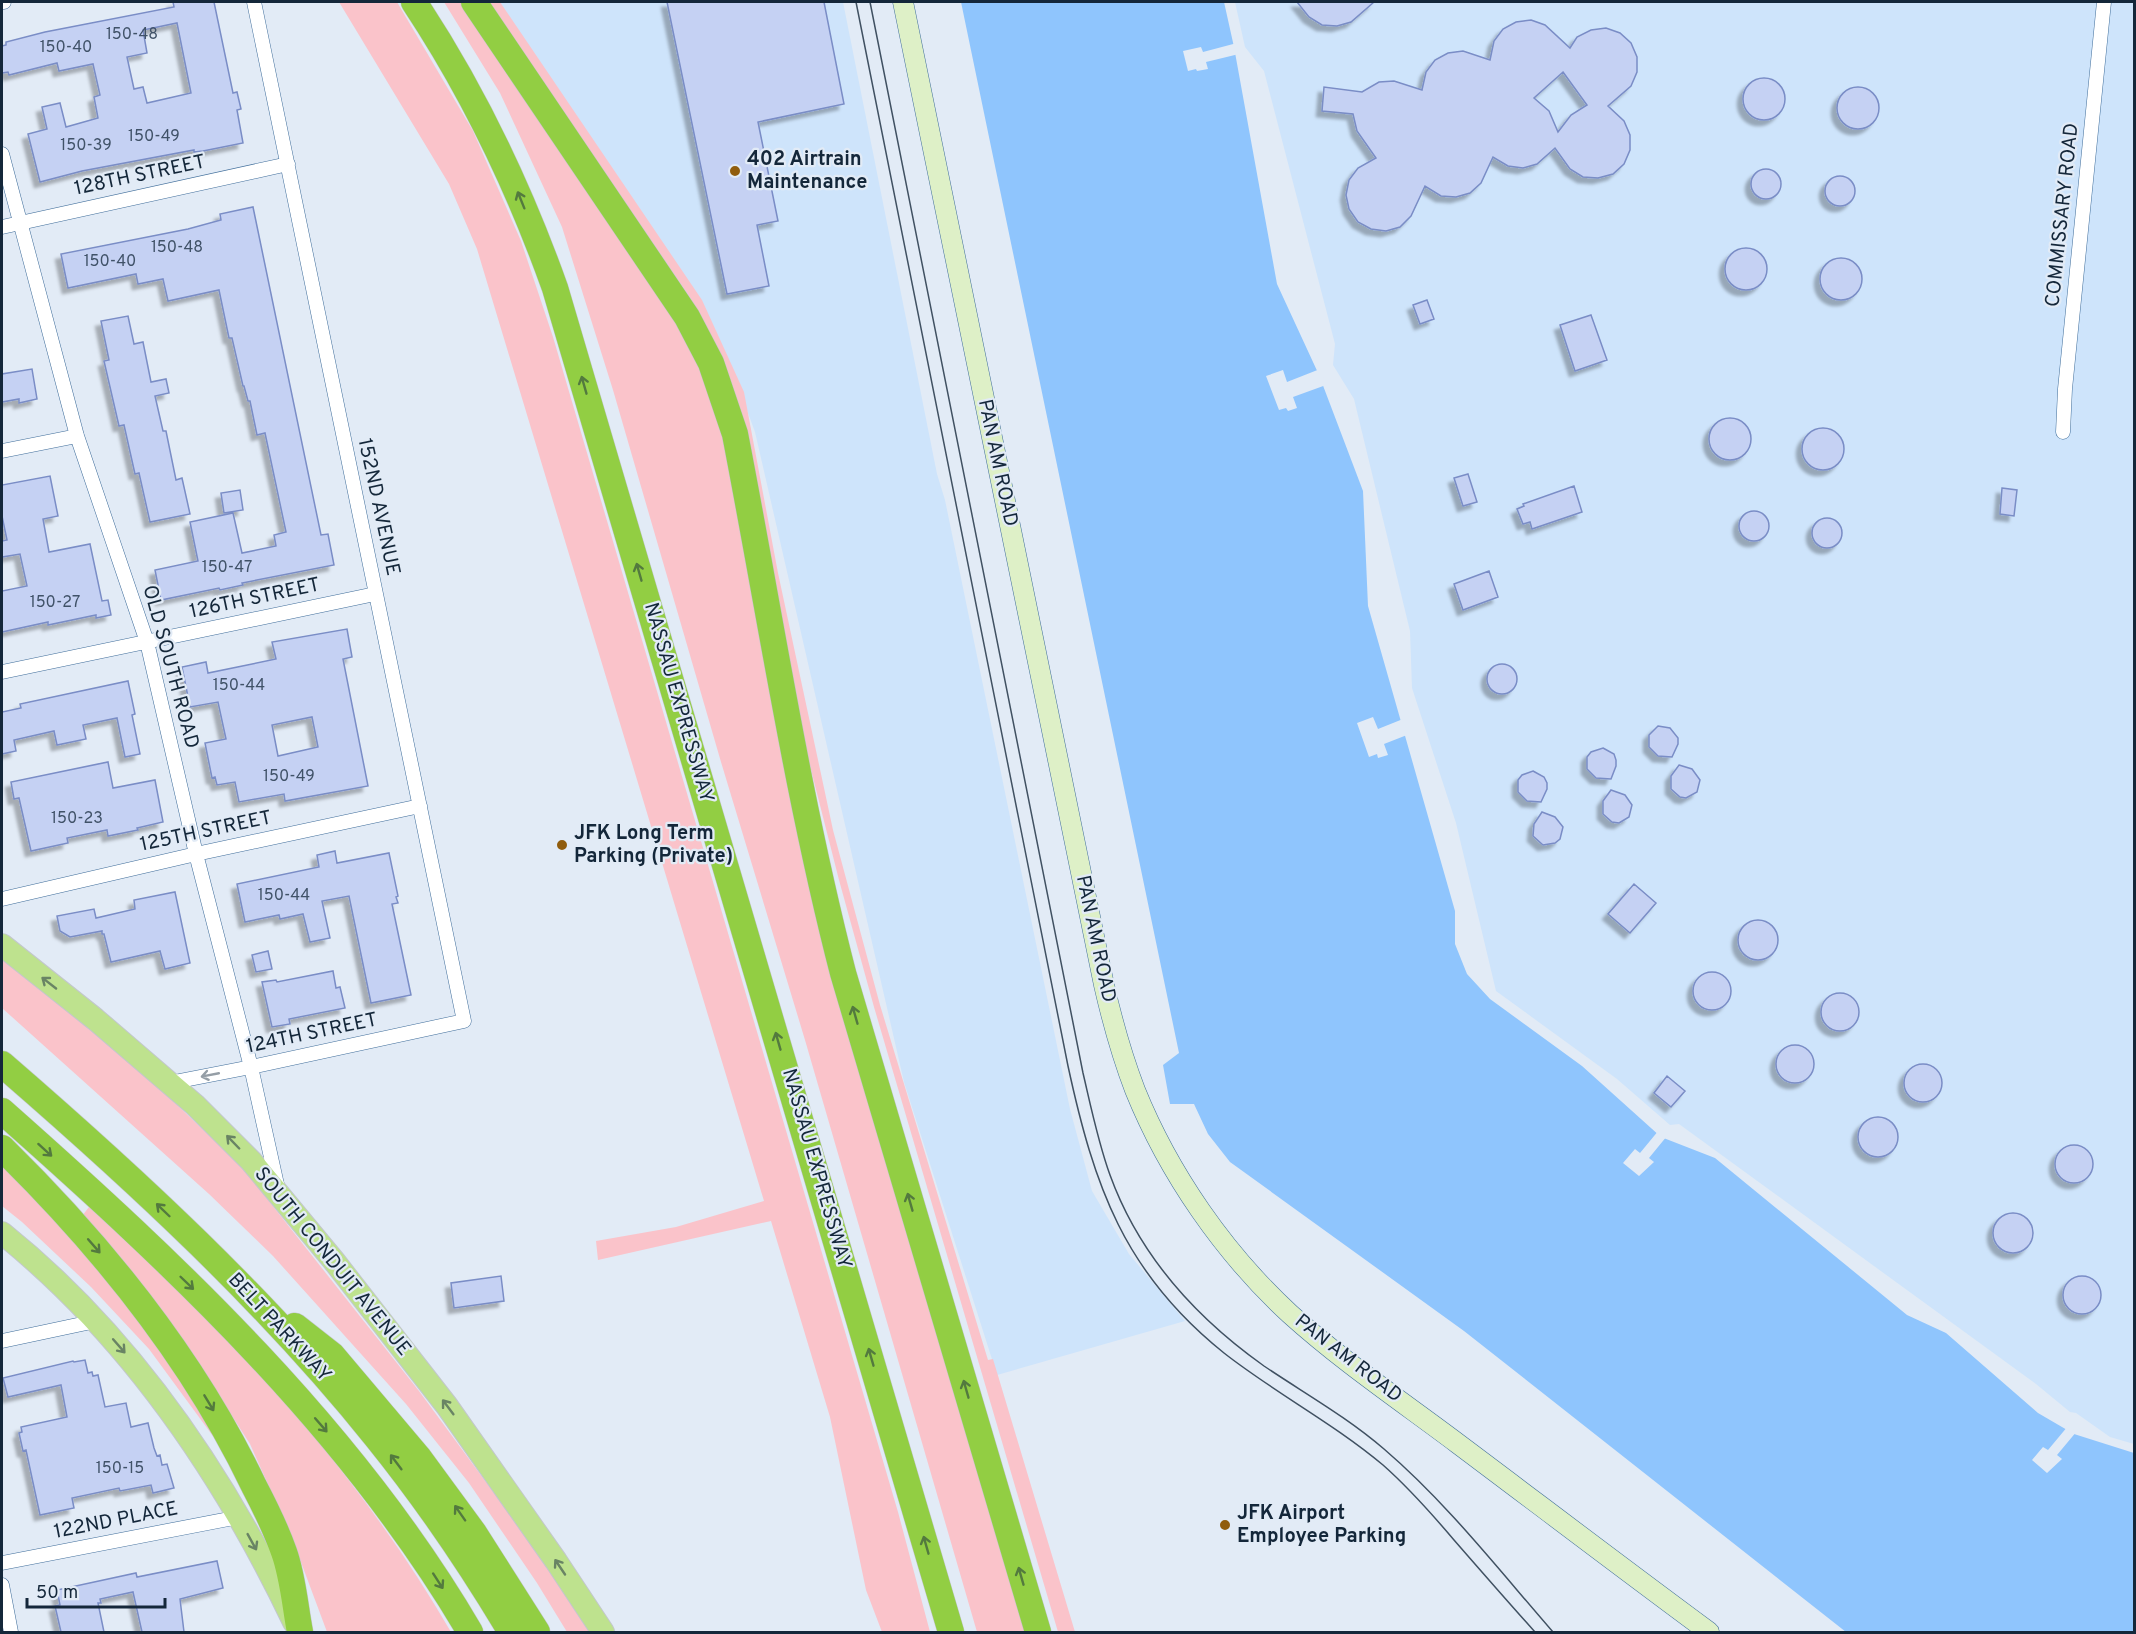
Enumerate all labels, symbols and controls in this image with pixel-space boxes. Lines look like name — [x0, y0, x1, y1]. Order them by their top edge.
house number: 150-48 — [106, 25, 158, 45]
house number: 150-40 — [40, 38, 92, 58]
street label: COMMISSARY ROAD — [2040, 122, 2086, 308]
house number: 150-49 — [128, 127, 180, 147]
house number: 150-39 — [60, 136, 112, 156]
place label: 402 Airtrain Maintenance — [747, 147, 868, 196]
street label: 128TH STREET — [72, 149, 208, 203]
marker: 402 Airtrain Maintenance — [728, 164, 742, 178]
one-way arrow — [515, 192, 526, 210]
house number: 150-48 — [151, 238, 203, 258]
house number: 150-40 — [84, 252, 136, 272]
one-way arrow — [578, 376, 589, 395]
street label: PAN AM ROAD — [971, 397, 1023, 529]
street label: 152ND AVENUE — [351, 436, 405, 578]
house number: 150-47 — [202, 558, 252, 578]
one-way arrow — [633, 563, 644, 582]
street label: 126TH STREET — [187, 572, 323, 626]
street label: OLD SOUTH ROAD — [136, 582, 204, 752]
house number: 150-27 — [30, 593, 80, 613]
street label: NASSAU EXPRESSWAY — [637, 600, 719, 806]
house number: 150-44 — [213, 676, 265, 696]
house number: 150-49 — [263, 767, 315, 787]
street label: 125TH STREET — [138, 805, 274, 859]
house number: 150-23 — [51, 809, 103, 829]
place label: JFK Long Term Parking (Private) — [574, 821, 733, 870]
marker: JFK Long Term Parking (Private) — [555, 838, 569, 852]
street label: PAN AM ROAD — [1069, 873, 1121, 1005]
house number: 150-44 — [258, 886, 310, 906]
one-way arrow — [41, 976, 57, 989]
one-way arrow — [849, 1006, 860, 1025]
street label: 124TH STREET — [244, 1007, 380, 1061]
one-way arrow — [772, 1032, 783, 1051]
street label: NASSAU EXPRESSWAY — [775, 1066, 857, 1272]
one-way arrow — [201, 1070, 220, 1081]
one-way arrow — [226, 1134, 240, 1149]
one-way arrow — [37, 1143, 52, 1157]
street label: SOUTH CONDUIT AVENUE — [248, 1162, 416, 1362]
one-way arrow — [904, 1193, 915, 1212]
one-way arrow — [155, 1203, 170, 1217]
one-way arrow — [87, 1238, 101, 1253]
street label: BELT PARKWAY — [222, 1268, 337, 1388]
one-way arrow — [180, 1276, 195, 1291]
street label: PAN AM ROAD — [1289, 1309, 1407, 1409]
one-way arrow — [112, 1338, 126, 1353]
one-way arrow — [865, 1348, 876, 1367]
one-way arrow — [960, 1380, 971, 1399]
one-way arrow — [204, 1394, 216, 1411]
one-way arrow — [442, 1400, 454, 1416]
one-way arrow — [314, 1417, 328, 1432]
one-way arrow — [390, 1455, 402, 1471]
house number: 150-15 — [96, 1459, 144, 1479]
street label: 122ND PLACE — [52, 1496, 180, 1546]
place label: JFK Airport Employee Parking — [1237, 1501, 1406, 1550]
one-way arrow — [454, 1505, 466, 1521]
marker: JFK Airport Employee Parking — [1218, 1518, 1232, 1532]
one-way arrow — [246, 1533, 258, 1550]
one-way arrow — [920, 1535, 931, 1554]
one-way arrow — [554, 1559, 566, 1576]
one-way arrow — [1015, 1567, 1026, 1586]
scale bar — [27, 1571, 165, 1609]
one-way arrow — [432, 1572, 444, 1589]
text: 50 m — [36, 1582, 78, 1605]

